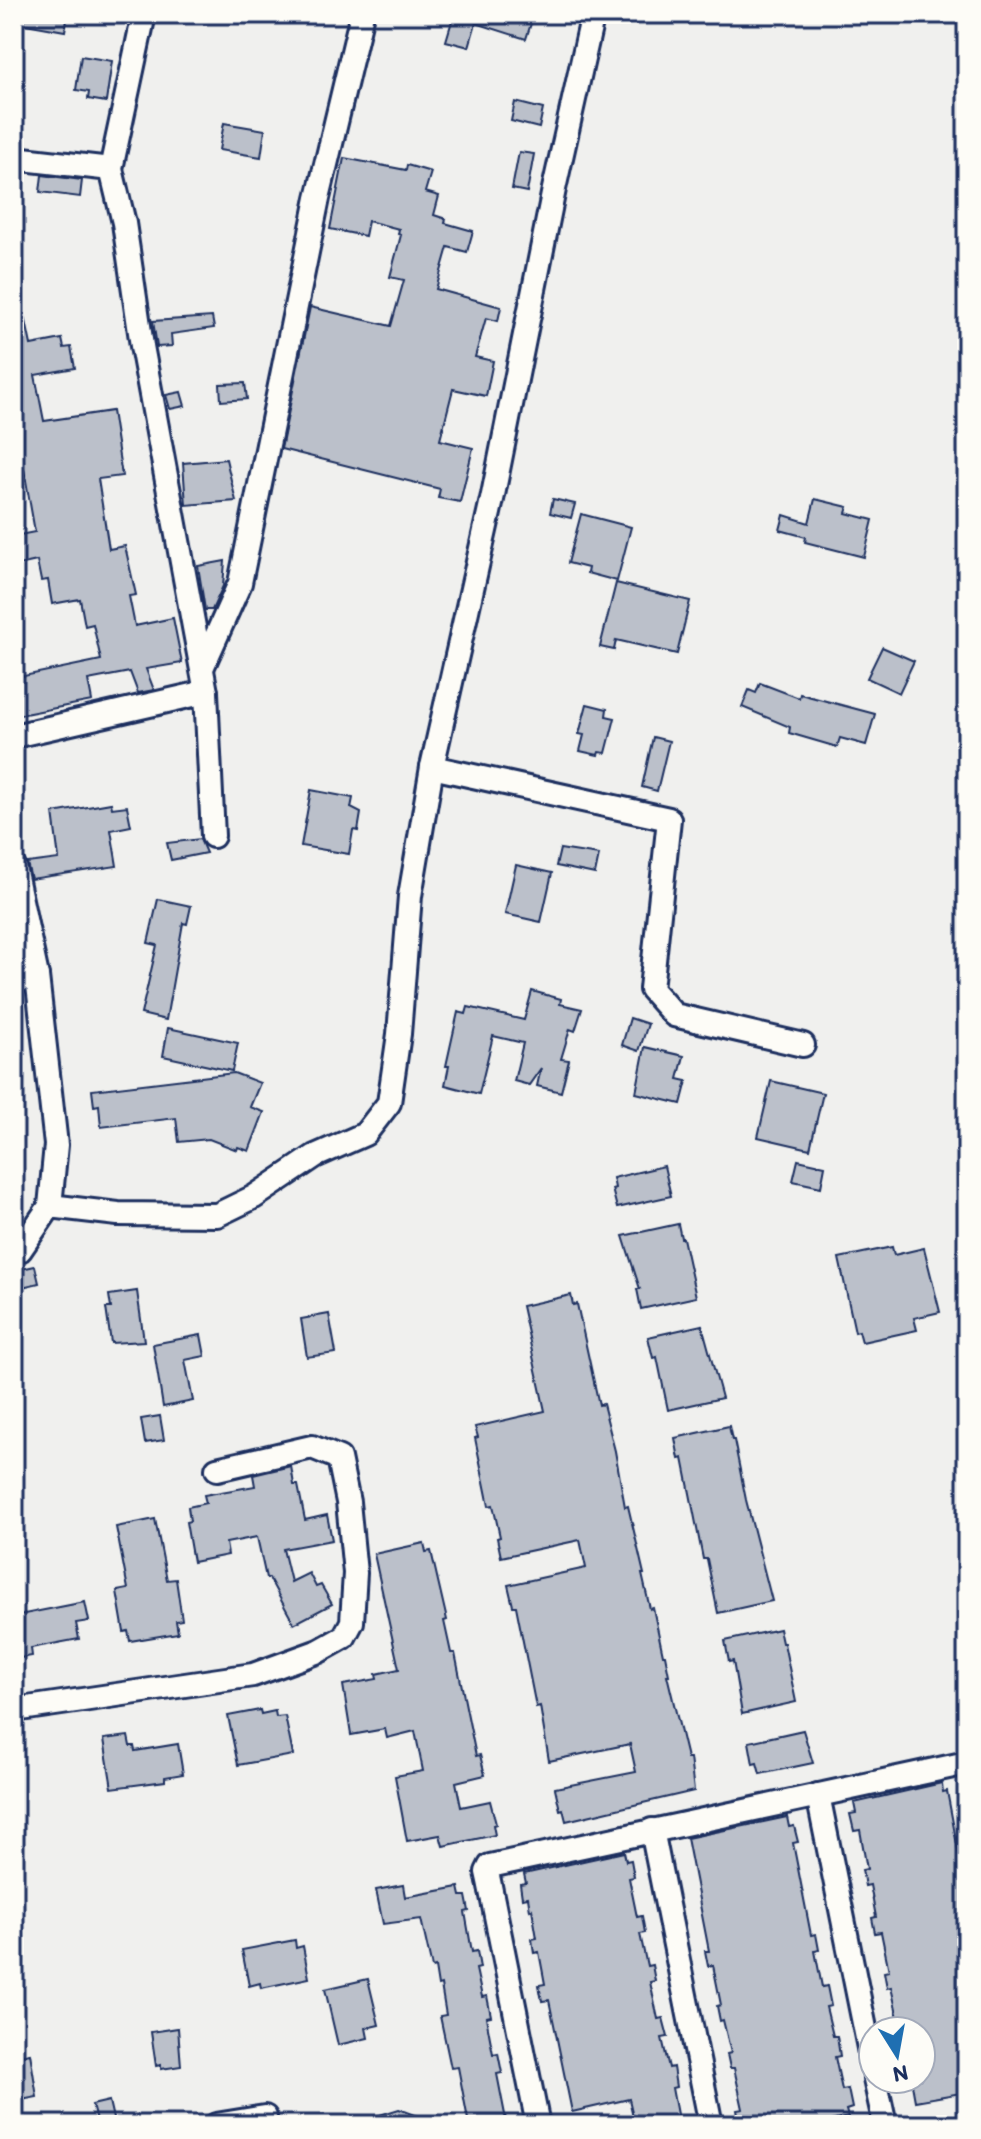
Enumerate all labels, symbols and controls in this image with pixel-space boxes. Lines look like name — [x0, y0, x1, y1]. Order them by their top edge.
north arrow — [857, 2015, 937, 2095]
text: N — [891, 2059, 911, 2089]

